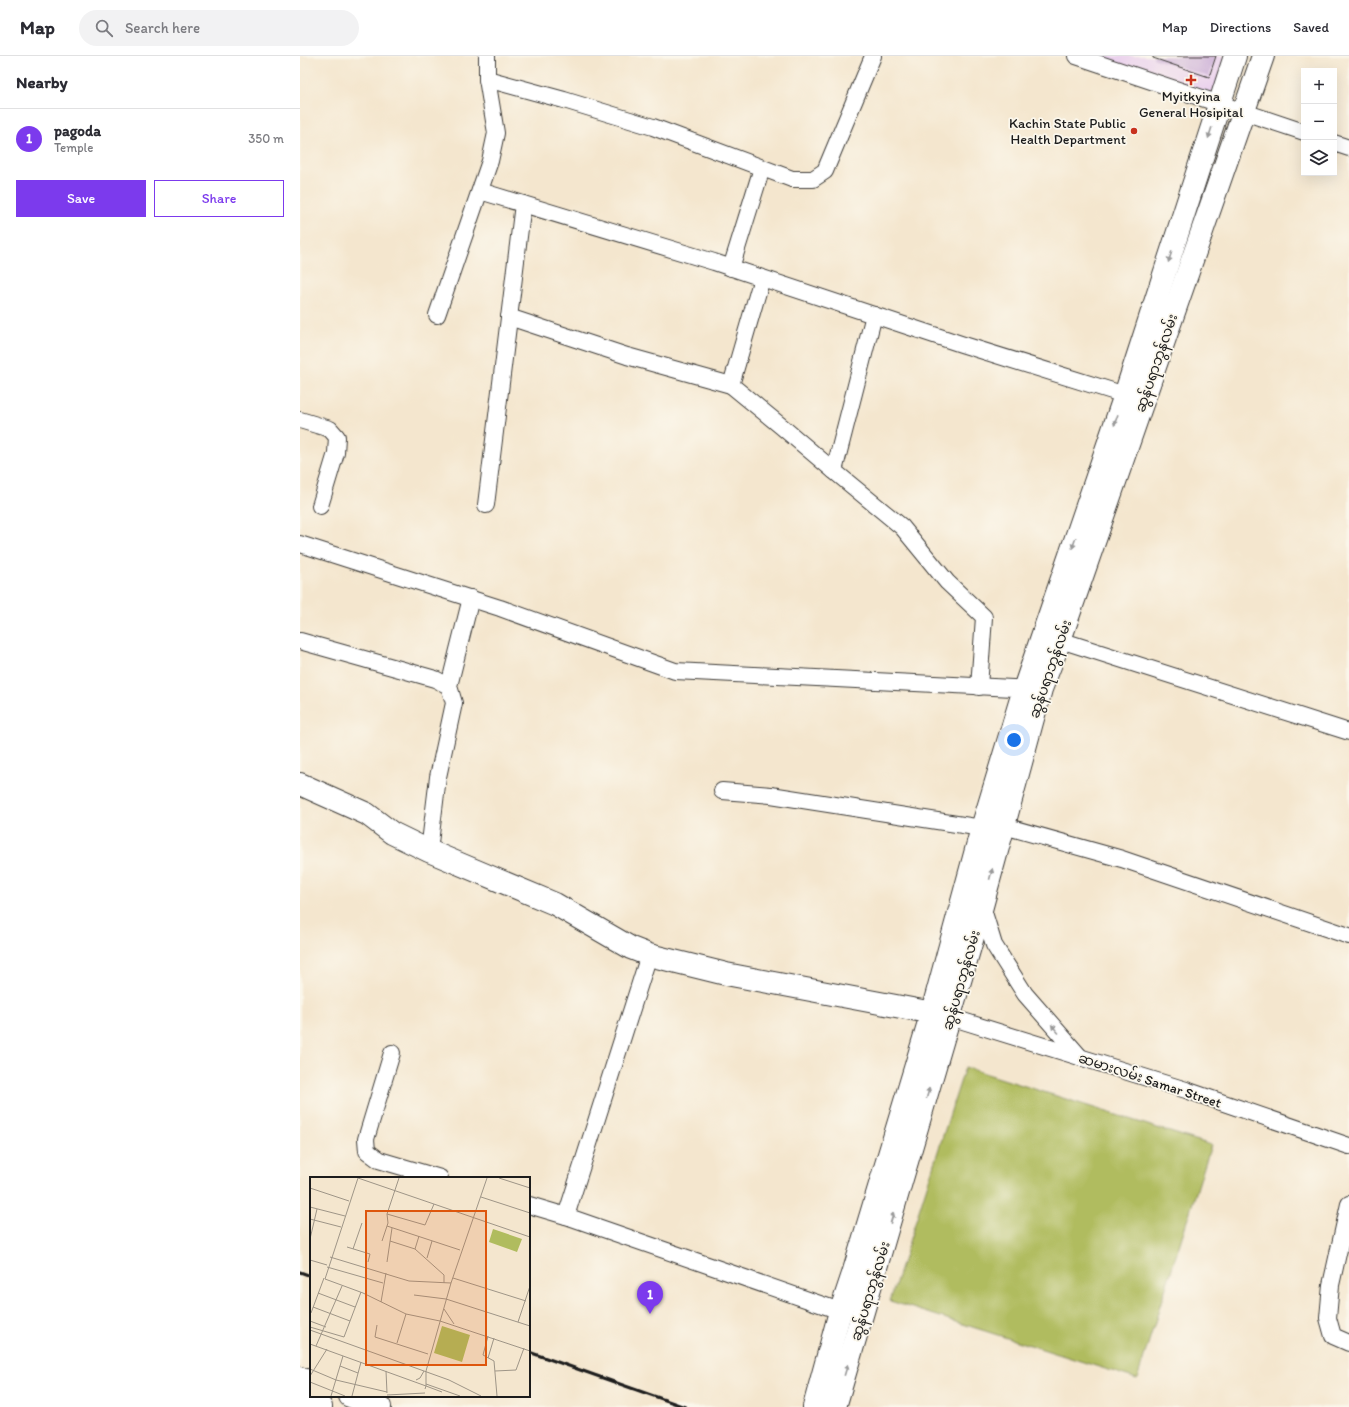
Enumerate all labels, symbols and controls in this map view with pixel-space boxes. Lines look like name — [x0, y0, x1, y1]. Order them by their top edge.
search box — [79, 10, 359, 46]
text: Map — [20, 16, 55, 39]
icon: search — [93, 17, 115, 39]
text: Search here — [125, 19, 200, 37]
text: Map — [1162, 19, 1188, 36]
text: Directions — [1210, 19, 1271, 36]
text: Saved — [1293, 19, 1329, 36]
map controls — [1301, 68, 1337, 176]
button: + — [1301, 68, 1337, 104]
text: Nearby — [16, 72, 68, 92]
marker: Myitkyina General Hosipital — [1185, 74, 1197, 86]
place label: Myitkyina General Hosipital — [1139, 88, 1243, 121]
button: − — [1301, 104, 1337, 140]
place label: Kachin State Public Health Department — [1009, 115, 1126, 148]
text: pagoda — [54, 122, 101, 140]
marker: Kachin State Public Health Department — [1129, 126, 1139, 136]
one-way arrow — [1207, 127, 1213, 139]
text: 1 — [26, 131, 32, 146]
text: 350 m — [248, 131, 284, 146]
text: Temple — [54, 140, 93, 155]
button: layers — [1301, 140, 1337, 176]
button: Save — [16, 180, 146, 217]
button: Share — [154, 180, 284, 217]
one-way arrow — [1167, 251, 1173, 263]
street label: ဆွန်ပရာဘွန်လမ်း — [1130, 311, 1184, 416]
one-way arrow — [1113, 414, 1119, 426]
one-way arrow — [1071, 537, 1077, 549]
street label: ဆွန်ပရာဘွန်လမ်း — [1024, 617, 1078, 722]
your location — [1004, 730, 1024, 750]
one-way arrow — [988, 868, 994, 880]
street label: ဆွန်ပရာဘွန်လမ်း — [937, 928, 987, 1033]
one-way arrow — [1051, 1024, 1060, 1033]
street label: ဆမားလမ်း Samar Street — [1076, 1047, 1224, 1112]
one-way arrow — [925, 1087, 931, 1099]
inset map — [310, 1177, 530, 1397]
one-way arrow — [889, 1212, 895, 1224]
street label: ဆွန်ပရာဘွန်လမ်း — [845, 1239, 897, 1344]
pin: 1 — [637, 1281, 663, 1314]
one-way arrow — [843, 1363, 849, 1375]

